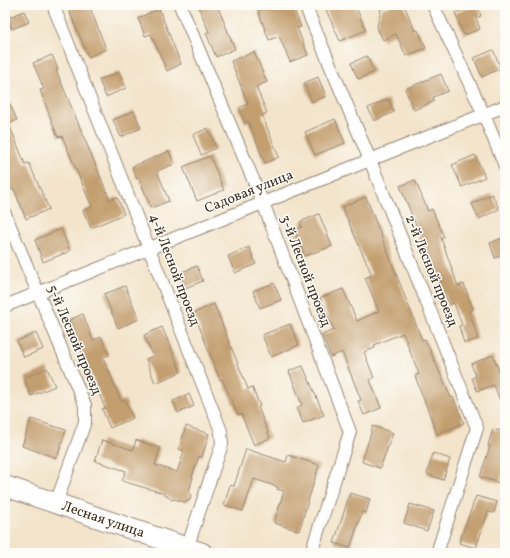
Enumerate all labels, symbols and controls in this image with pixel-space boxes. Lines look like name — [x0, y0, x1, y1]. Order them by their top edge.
street label: Садовая улица — [202, 166, 296, 218]
street label: 4-й Лесной проезд — [144, 211, 204, 329]
street label: 3-й Лесной проезд — [275, 212, 335, 330]
street label: 2-й Лесной проезд — [400, 212, 462, 330]
street label: 5-й Лесной проезд — [42, 282, 106, 398]
street label: Лесная улица — [59, 497, 147, 543]

